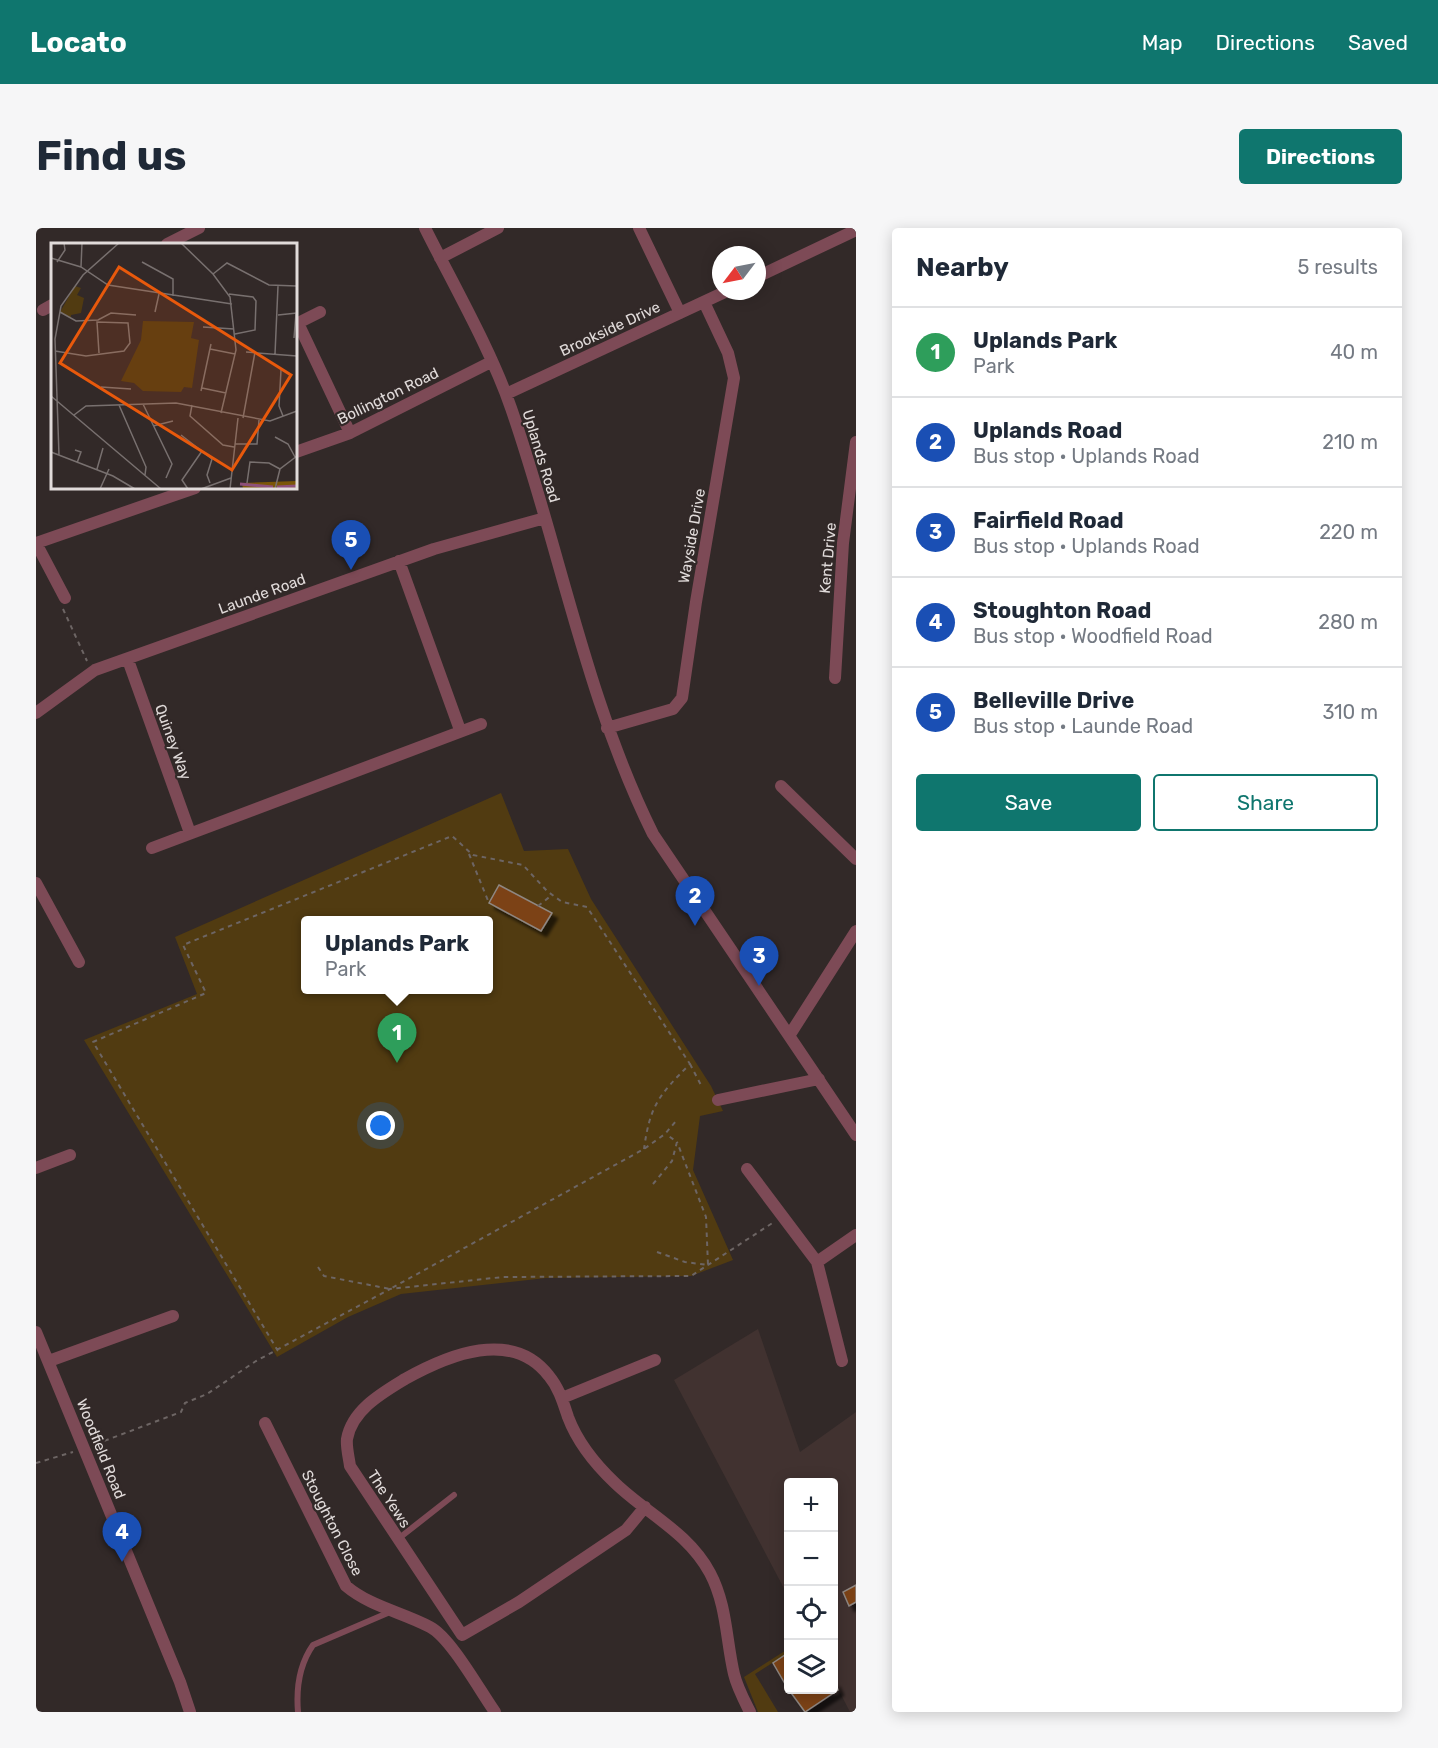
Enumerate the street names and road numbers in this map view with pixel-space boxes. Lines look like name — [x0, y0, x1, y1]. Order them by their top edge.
street label: Brookside Drive — [557, 298, 663, 360]
street label: Bollington Road — [334, 364, 442, 428]
street label: Uplands Road — [518, 407, 564, 505]
street label: Wayside Drive — [675, 487, 709, 585]
street label: Kent Drive — [816, 522, 840, 594]
street label: Launde Road — [216, 570, 308, 618]
street label: Quiney Way — [151, 702, 195, 782]
street label: Woodfield Road — [73, 1396, 129, 1502]
street label: Stoughton Close — [298, 1467, 366, 1579]
street label: The Yews — [364, 1467, 415, 1532]

